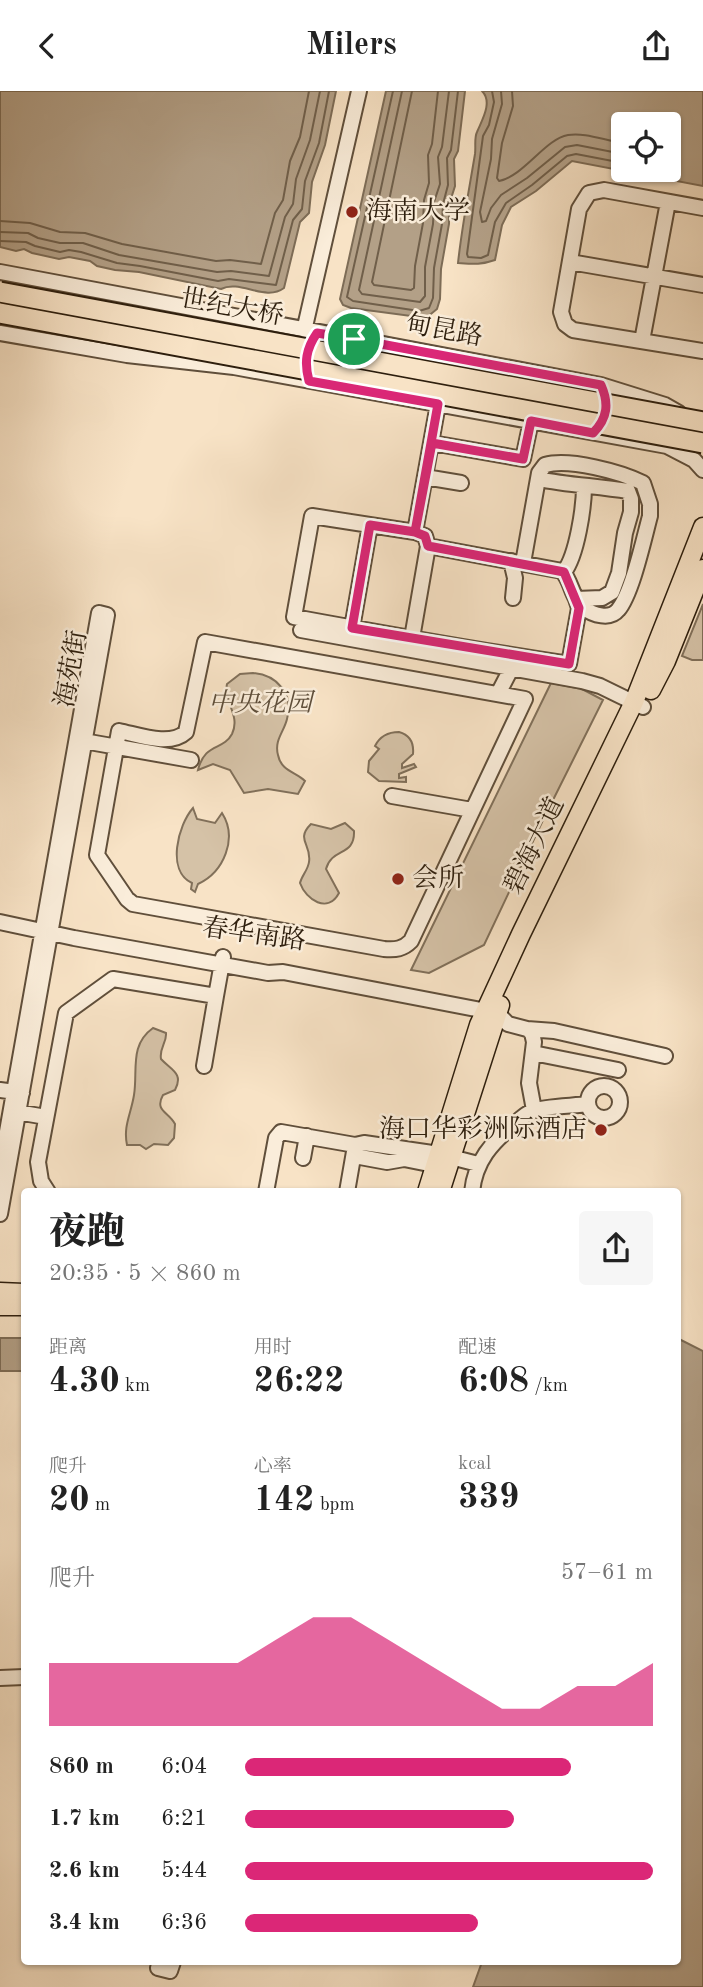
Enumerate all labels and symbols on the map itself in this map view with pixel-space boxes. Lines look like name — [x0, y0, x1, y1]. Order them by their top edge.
place label: 海南大学 — [366, 197, 470, 225]
marker: 海南大学 — [344, 204, 360, 220]
street label: 世纪大桥 — [179, 284, 286, 330]
pin — [324, 309, 384, 369]
street label: 甸昆路 — [403, 309, 485, 351]
street label: 海苑街 — [50, 628, 92, 710]
park label: 中央花园 — [208, 689, 316, 717]
street label: 碧海大道 — [499, 793, 569, 898]
place label: 会所 — [412, 864, 464, 892]
marker: 会所 — [390, 871, 406, 887]
street label: 春华南路 — [201, 912, 308, 955]
place label: 海口华彩洲际酒店 — [379, 1114, 587, 1143]
marker: 海口华彩洲际酒店 — [593, 1122, 609, 1138]

